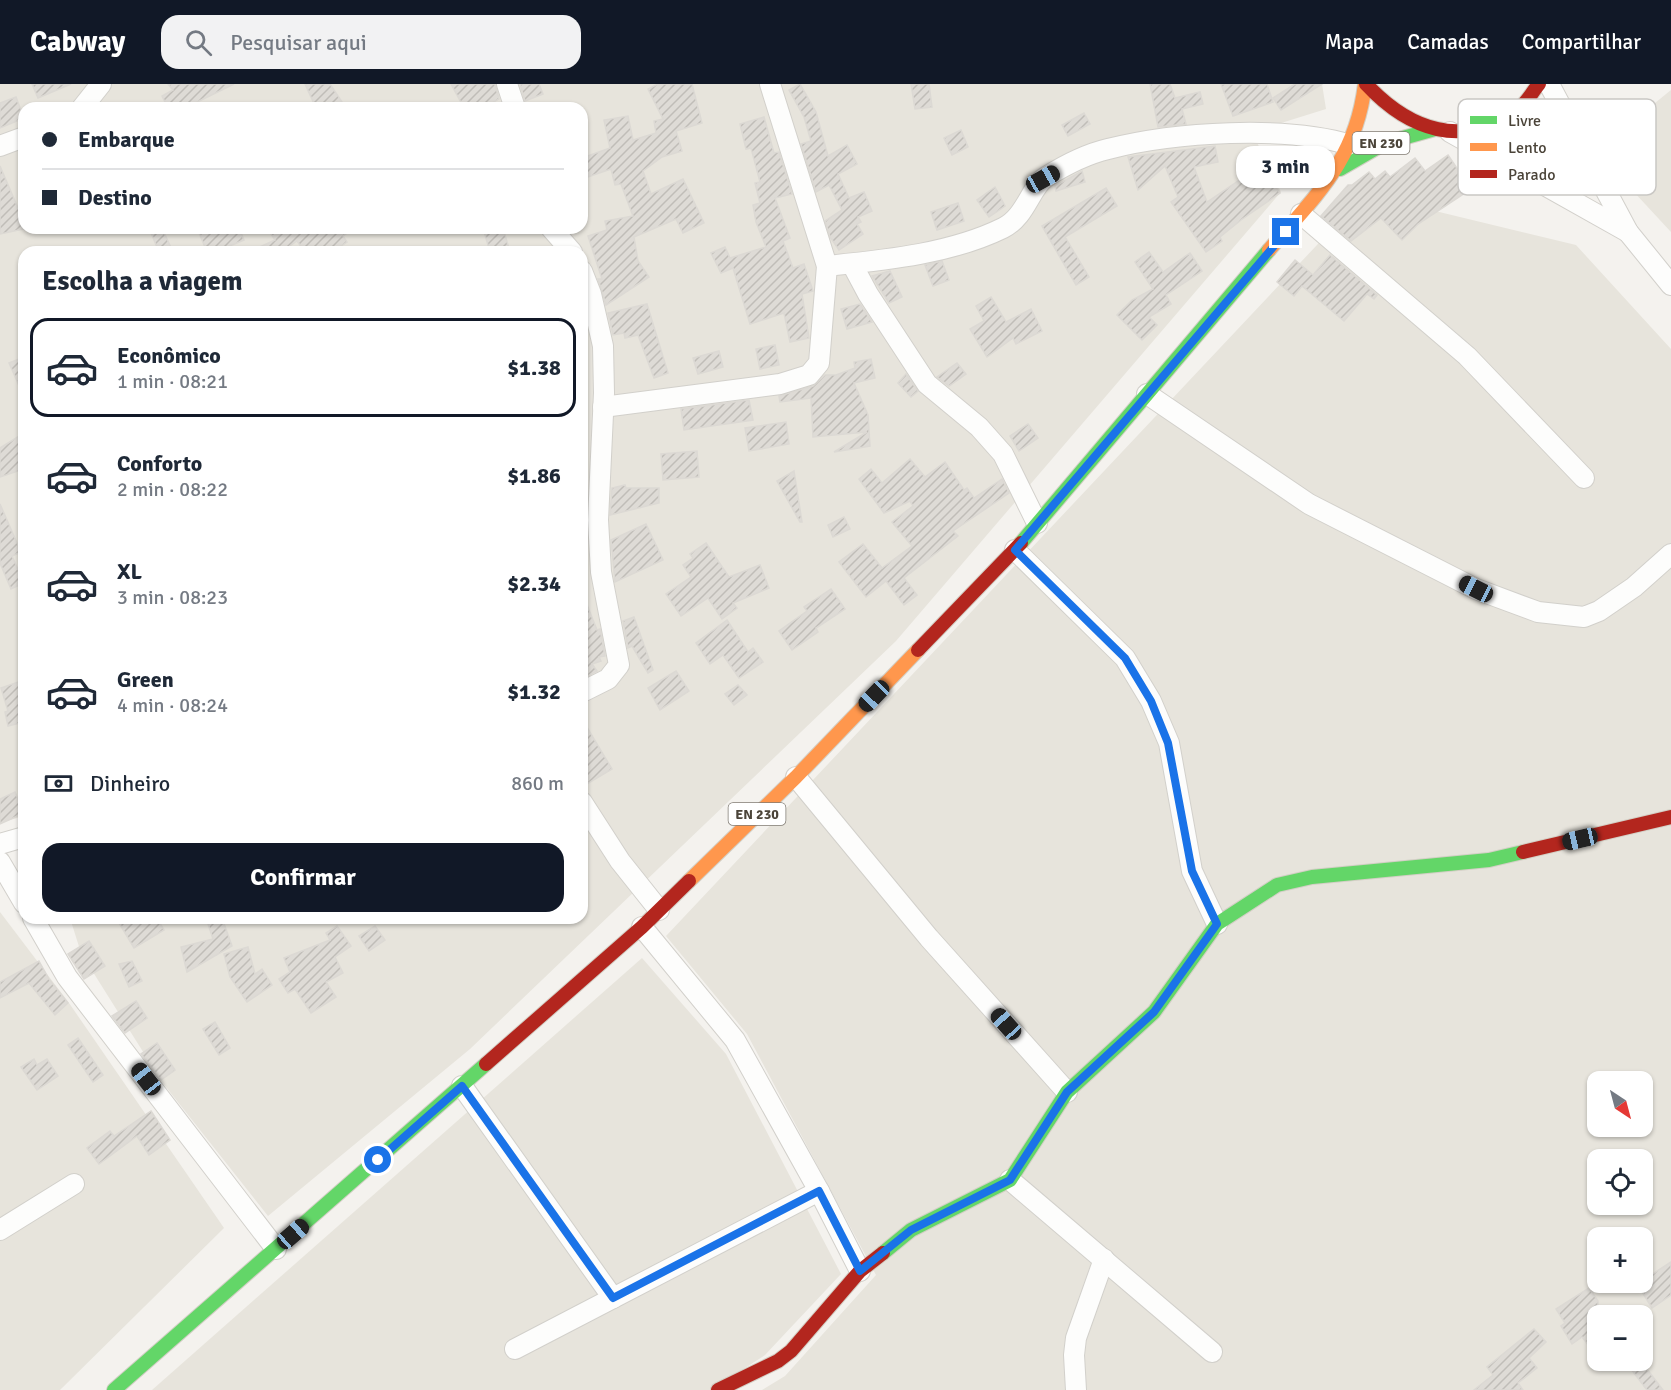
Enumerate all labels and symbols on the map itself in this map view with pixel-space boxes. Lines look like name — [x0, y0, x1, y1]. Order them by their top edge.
legend — [1458, 99, 1656, 195]
text: Livre — [1508, 111, 1541, 131]
road number: EN 230 — [1352, 132, 1410, 154]
text: Lento — [1508, 138, 1546, 158]
callout: 3 min — [1236, 145, 1336, 187]
car — [1023, 162, 1063, 196]
text: Parado — [1508, 165, 1555, 185]
route end — [1272, 218, 1299, 245]
car — [1456, 573, 1496, 605]
car — [855, 677, 893, 715]
road number: EN 230 — [728, 803, 786, 825]
car — [1560, 826, 1600, 852]
car — [987, 1005, 1025, 1043]
car — [128, 1059, 164, 1099]
north arrow — [1587, 1071, 1653, 1137]
route start — [364, 1146, 391, 1173]
car — [274, 1215, 312, 1253]

